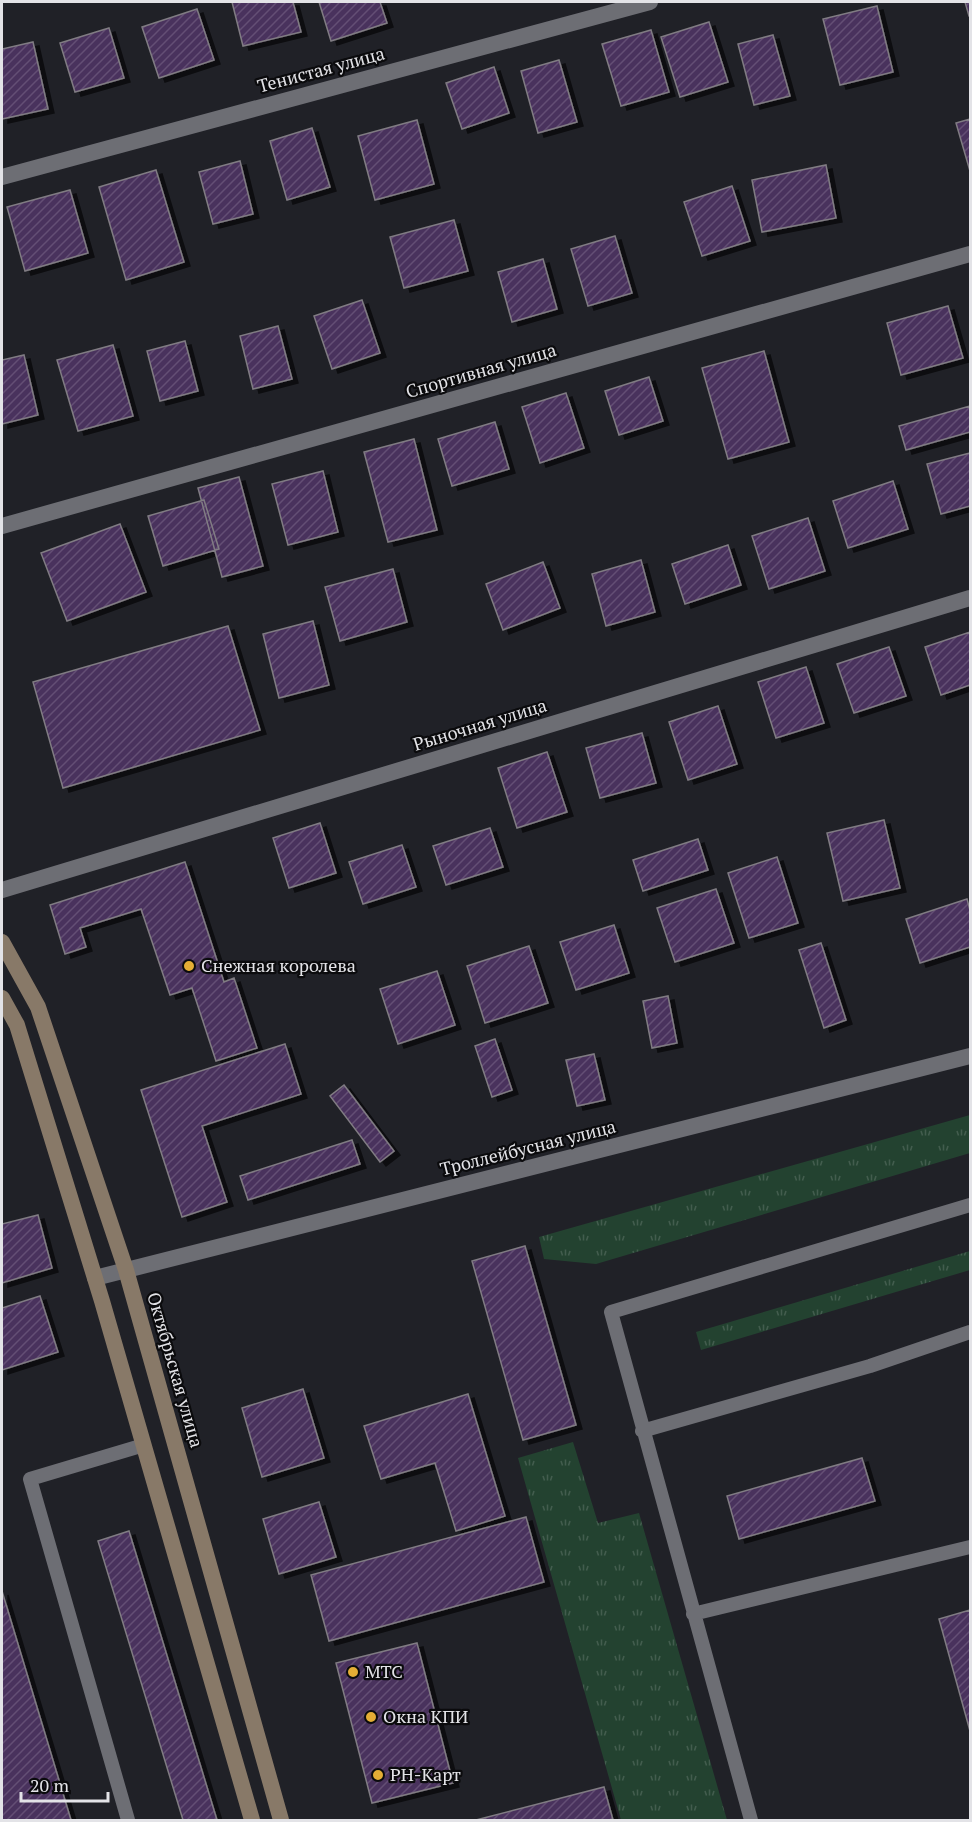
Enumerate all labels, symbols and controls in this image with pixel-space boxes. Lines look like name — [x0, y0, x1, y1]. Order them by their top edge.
street label: Тенистая улица — [255, 41, 387, 98]
street label: Спортивная улица — [403, 337, 559, 403]
street label: Рыночная улица — [410, 692, 549, 756]
place label: Снежная королева — [201, 953, 356, 977]
marker: Снежная королева — [182, 959, 196, 973]
street label: Троллейбусная улица — [437, 1114, 618, 1180]
street label: Октябрьская улица — [142, 1289, 210, 1450]
place label: МТС — [365, 1659, 403, 1683]
marker: МТС — [346, 1665, 360, 1679]
place label: Окна КПИ — [383, 1704, 468, 1728]
marker: Окна КПИ — [364, 1710, 378, 1724]
place label: РН-Карт — [390, 1762, 461, 1786]
scale bar — [21, 1765, 108, 1803]
marker: РН-Карт — [371, 1768, 385, 1782]
text: 20 m — [30, 1773, 70, 1797]

